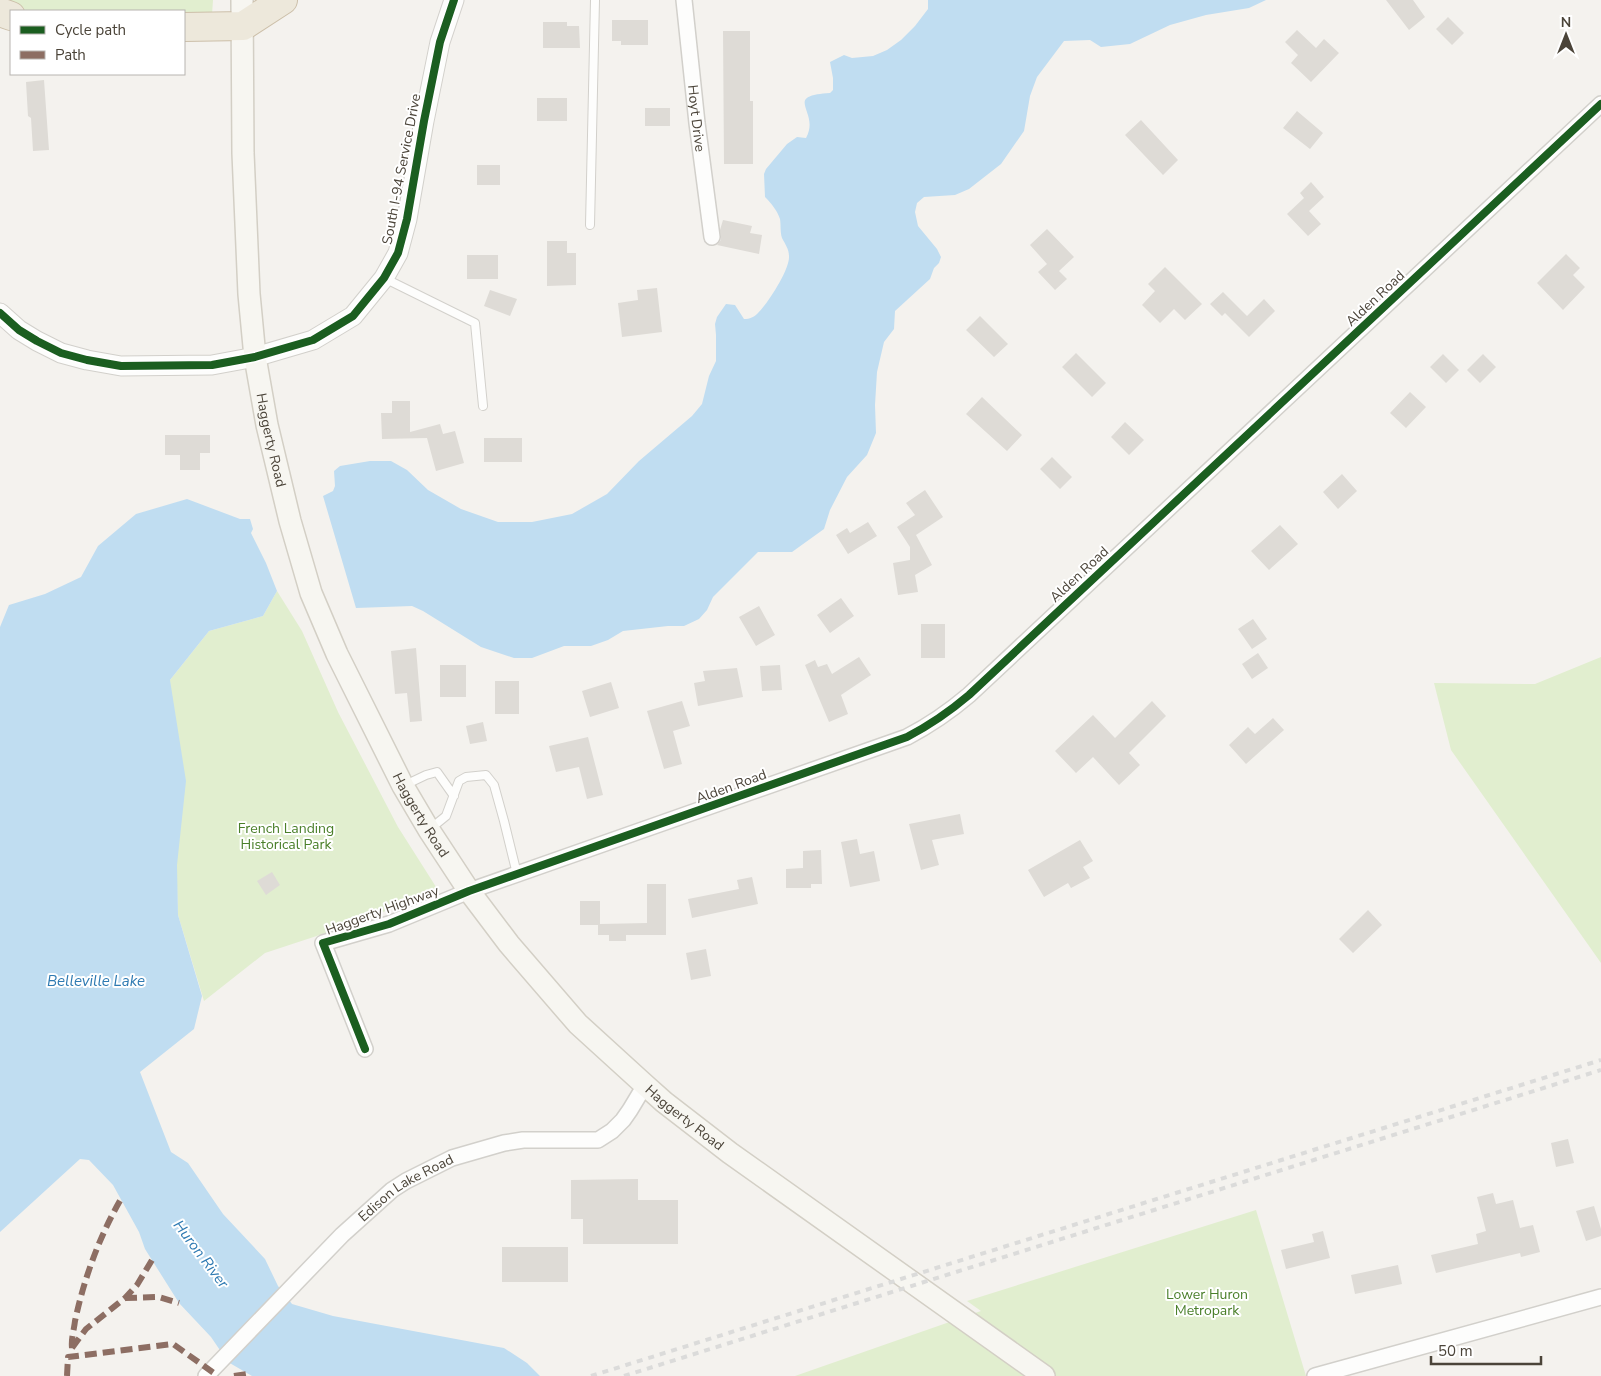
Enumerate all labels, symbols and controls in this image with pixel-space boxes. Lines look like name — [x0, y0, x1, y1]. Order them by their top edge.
legend — [10, 10, 185, 75]
north arrow — [1541, 10, 1591, 60]
text: N — [1561, 13, 1571, 32]
text: Cycle path — [55, 20, 126, 40]
text: Path — [55, 45, 86, 65]
street label: Hoyt Drive — [683, 84, 710, 153]
street label: South I-94 Service Drive — [378, 92, 425, 246]
street label: Alden Road — [1342, 266, 1409, 331]
street label: Haggerty Road — [252, 392, 291, 489]
street label: Alden Road — [1046, 542, 1113, 607]
street label: Alden Road — [693, 765, 769, 808]
street label: Haggerty Road — [388, 769, 453, 861]
park label: French Landing Historical Park — [238, 819, 334, 854]
street label: Haggerty Highway — [323, 881, 442, 940]
water label: Belleville Lake — [47, 971, 145, 991]
street label: Haggerty Road — [641, 1081, 728, 1155]
street label: Edison Lake Road — [354, 1150, 457, 1226]
water label: Huron River — [169, 1216, 234, 1293]
park label: Lower Huron Metropark — [1166, 1285, 1248, 1320]
scale bar — [1431, 1334, 1541, 1366]
text: 50 m — [1438, 1341, 1473, 1361]

